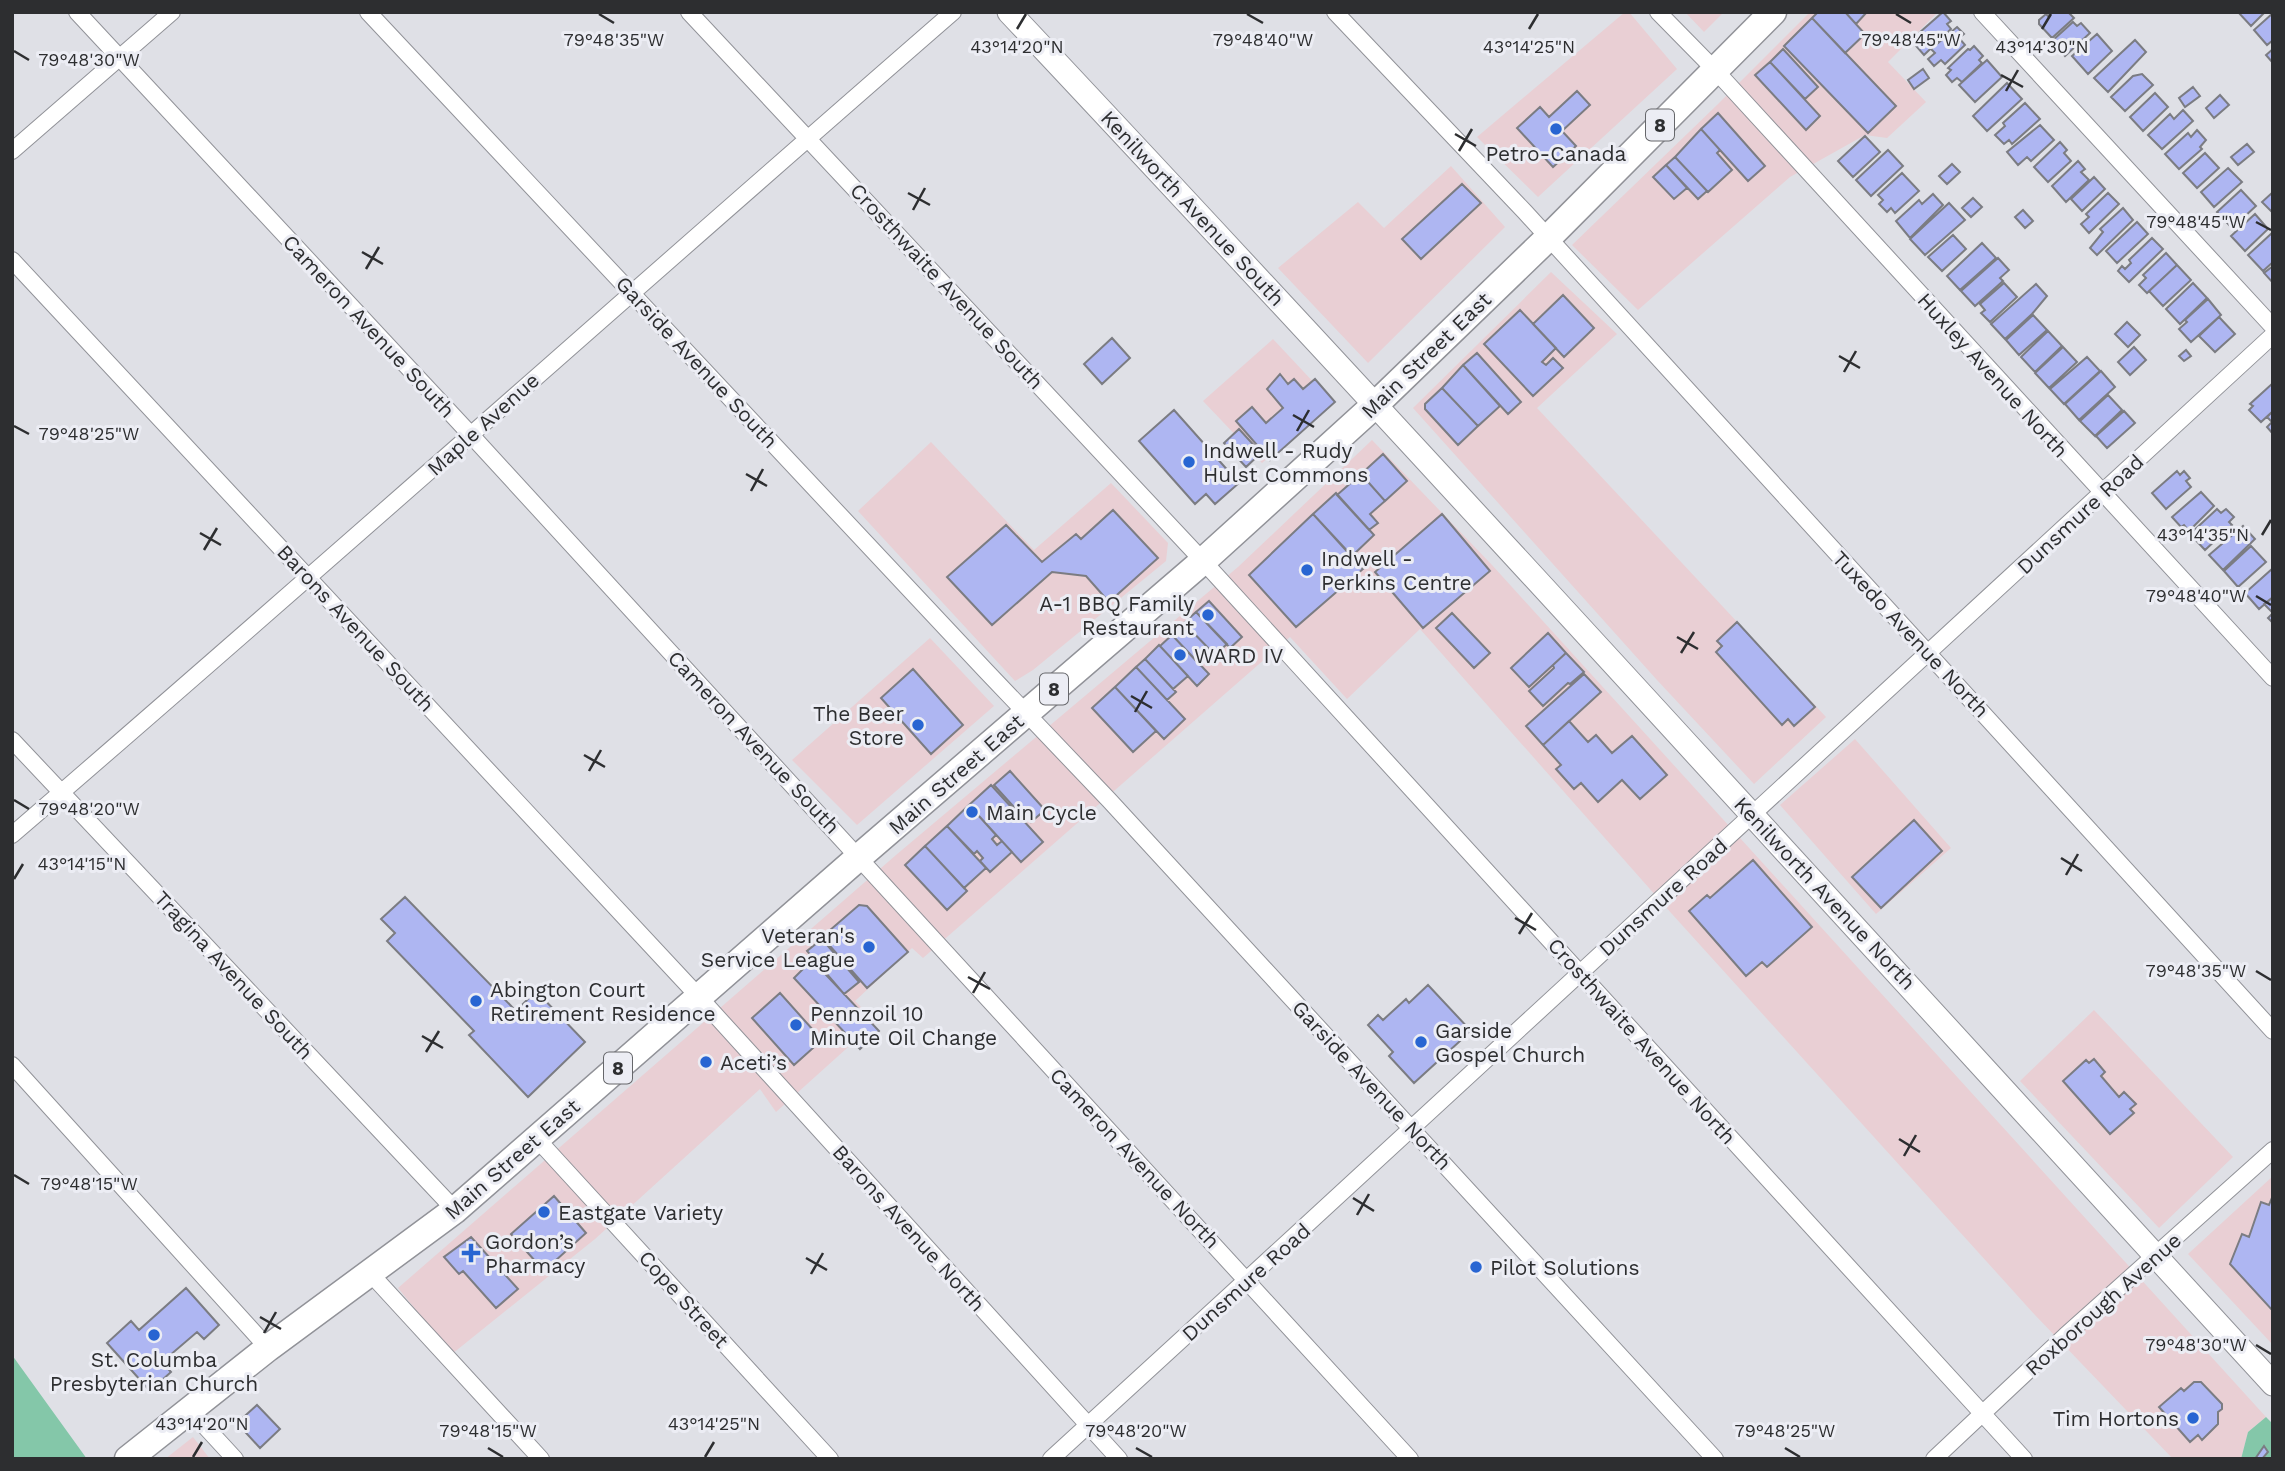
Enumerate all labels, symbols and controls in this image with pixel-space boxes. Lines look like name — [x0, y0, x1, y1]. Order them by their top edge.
text: 79°48'35"W — [564, 29, 664, 50]
text: 79°48'40"W — [1213, 29, 1313, 50]
text: 79°48'45"W — [1861, 29, 1961, 50]
text: 43°14'20"N — [970, 36, 1064, 57]
text: 43°14'25"N — [1483, 36, 1575, 57]
text: 43°14'30"N — [1995, 36, 2089, 57]
text: 79°48'30"W — [38, 49, 140, 70]
street label: Kenilworth Avenue South — [1096, 105, 1290, 311]
road number: 8 — [1646, 110, 1674, 140]
marker: Petro-Canada — [1548, 121, 1564, 137]
place label: Petro-Canada — [1486, 141, 1627, 166]
street label: Crosthwaite Avenue South — [845, 178, 1049, 394]
text: 79°48'45"W — [2146, 211, 2246, 232]
street label: Cameron Avenue South — [278, 229, 460, 423]
street label: Garside Avenue South — [611, 271, 783, 453]
street label: Main Street East — [1356, 286, 1496, 423]
street label: Huxley Avenue North — [1912, 287, 2074, 463]
street label: Maple Avenue — [422, 367, 544, 481]
text: 79°48'25"W — [39, 423, 139, 444]
place label: Indwell - Rudy Hulst Commons — [1203, 438, 1368, 487]
street label: Dunsmure Road — [2012, 449, 2148, 579]
marker: Indwell - Rudy Hulst Commons — [1181, 454, 1197, 470]
text: 43°14'35"N — [2157, 524, 2249, 545]
street label: Barons Avenue South — [272, 539, 440, 717]
place label: Indwell - Perkins Centre — [1321, 546, 1472, 595]
street label: Tuxedo Avenue North — [1827, 546, 1995, 722]
marker: Indwell - Perkins Centre — [1299, 562, 1315, 578]
text: 79°48'40"W — [2146, 585, 2246, 606]
place label: A-1 BBQ Family Restaurant — [1039, 591, 1194, 640]
marker: A-1 BBQ Family Restaurant — [1200, 607, 1216, 623]
place label: WARD IV — [1194, 643, 1284, 668]
street label: Cameron Avenue South — [663, 645, 845, 839]
marker: WARD IV — [1172, 647, 1188, 663]
road number: 8 — [1040, 674, 1068, 704]
place label: The Beer Store — [813, 701, 904, 750]
street label: Main Street East — [883, 708, 1029, 840]
marker: The Beer Store — [910, 717, 926, 733]
street label: Kenilworth Avenue North — [1729, 791, 1921, 995]
text: 79°48'20"W — [38, 798, 140, 819]
place label: Main Cycle — [986, 800, 1097, 825]
marker: Main Cycle — [964, 804, 980, 820]
street label: Dunsmure Road — [1594, 833, 1732, 961]
text: 43°14'15"N — [37, 853, 127, 874]
street label: Tragina Avenue South — [149, 886, 319, 1064]
place label: Veteran's Service League — [701, 923, 855, 972]
street label: Crosthwaite Avenue North — [1543, 933, 1741, 1149]
marker: Veteran's Service League — [861, 939, 877, 955]
text: 79°48'35"W — [2146, 960, 2246, 981]
place label: Abington Court Retirement Residence — [490, 977, 716, 1026]
marker: Abington Court Retirement Residence — [468, 993, 484, 1009]
street label: Garside Avenue North — [1287, 995, 1457, 1175]
place label: Pennzoil 10 Minute Oil Change — [810, 1001, 997, 1050]
marker: Pennzoil 10 Minute Oil Change — [788, 1017, 804, 1033]
place label: Garside Gospel Church — [1435, 1018, 1585, 1067]
marker: Garside Gospel Church — [1413, 1034, 1429, 1050]
place label: Aceti’s — [720, 1050, 787, 1075]
road number: 8 — [604, 1052, 632, 1084]
marker: Aceti’s — [698, 1054, 714, 1070]
street label: Cameron Avenue North — [1045, 1063, 1225, 1253]
street label: Main Street East — [439, 1093, 585, 1225]
street label: Barons Avenue North — [827, 1139, 991, 1317]
text: 79°48'15"W — [40, 1173, 138, 1194]
place label: Eastgate Variety — [558, 1200, 723, 1225]
marker: Eastgate Variety — [536, 1204, 552, 1220]
street label: Dunsmure Road — [1177, 1218, 1315, 1346]
street label: Roxborough Avenue — [2020, 1227, 2186, 1381]
place label: Gordon’s Pharmacy — [485, 1229, 586, 1278]
marker: Gordon’s Pharmacy — [463, 1245, 479, 1261]
street label: Cope Street — [634, 1245, 734, 1353]
place label: Pilot Solutions — [1490, 1255, 1640, 1280]
marker: Pilot Solutions — [1468, 1259, 1484, 1275]
marker: St. Columba Presbyterian Church — [146, 1327, 162, 1343]
text: 79°48'30"W — [2145, 1334, 2247, 1355]
place label: St. Columba Presbyterian Church — [50, 1347, 258, 1396]
place label: Tim Hortons — [2053, 1406, 2179, 1431]
marker: Tim Hortons — [2185, 1410, 2201, 1426]
text: 43°14'20"N — [155, 1413, 249, 1434]
text: 43°14'25"N — [668, 1413, 760, 1434]
text: 79°48'15"W — [439, 1420, 537, 1441]
text: 79°48'20"W — [1085, 1420, 1187, 1441]
text: 79°48'25"W — [1735, 1420, 1835, 1441]

